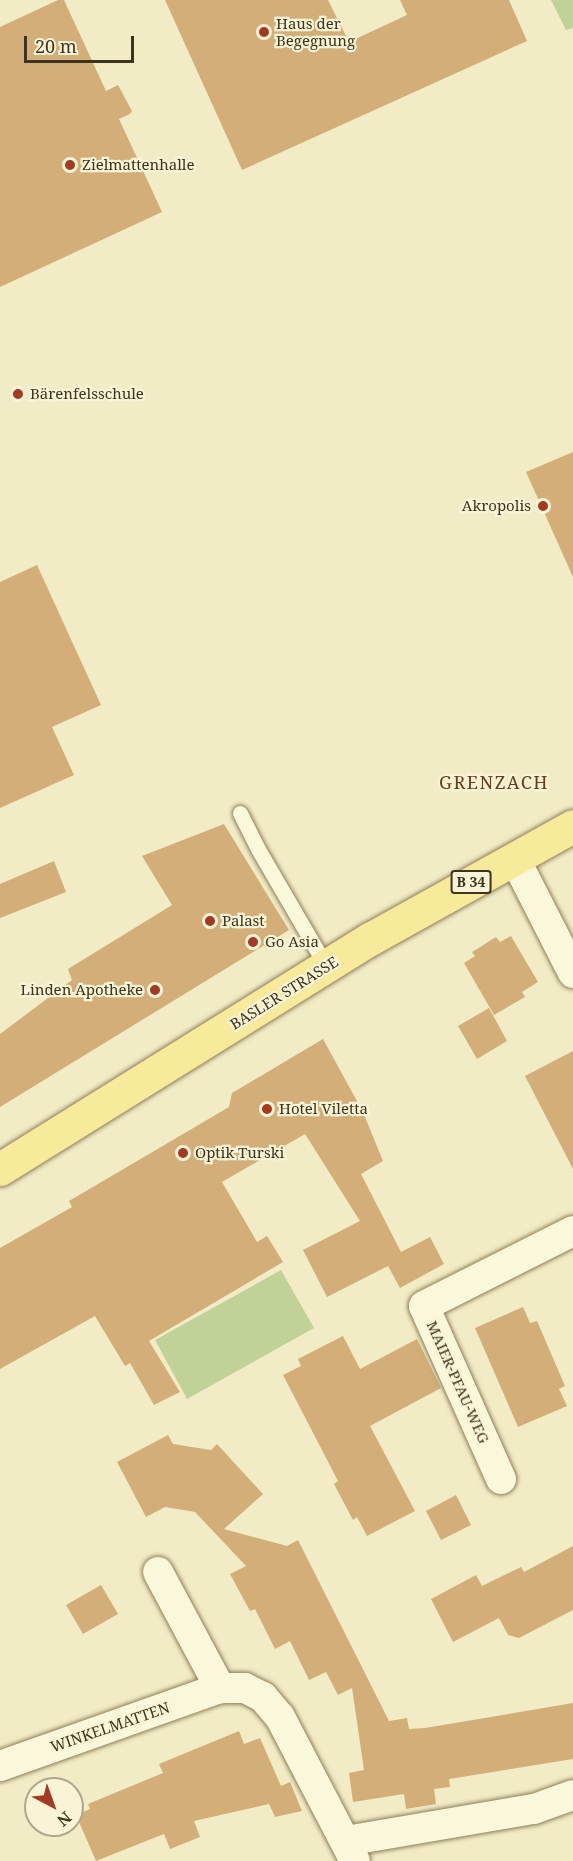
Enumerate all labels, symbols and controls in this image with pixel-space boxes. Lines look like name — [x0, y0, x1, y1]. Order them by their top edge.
place label: Haus der Begegnung — [276, 14, 355, 49]
scale bar — [27, 24, 136, 62]
marker: Haus der Begegnung — [257, 25, 271, 39]
text: 20 m — [35, 34, 77, 58]
place label: Zielmattenhalle — [82, 156, 195, 174]
marker: Zielmattenhalle — [63, 158, 77, 172]
place label: Bärenfelsschule — [30, 385, 144, 403]
marker: Bärenfelsschule — [11, 387, 25, 401]
place label: Akropolis — [462, 497, 531, 515]
marker: Akropolis — [536, 499, 550, 513]
district label: GRENZACH — [439, 771, 549, 793]
road number: B 34 — [450, 871, 492, 893]
place label: Palast — [222, 912, 265, 930]
marker: Palast — [203, 914, 217, 928]
place label: Go Asia — [265, 933, 319, 951]
marker: Go Asia — [246, 935, 260, 949]
street label: BASLER STRASSE — [227, 953, 341, 1033]
place label: Linden Apotheke — [21, 981, 143, 999]
marker: Linden Apotheke — [148, 983, 162, 997]
place label: Hotel Viletta — [279, 1100, 368, 1118]
marker: Hotel Viletta — [260, 1102, 274, 1116]
place label: Optik Turski — [195, 1144, 284, 1162]
marker: Optik Turski — [176, 1146, 190, 1160]
street label: MAIER-PFAU-WEG — [423, 1318, 493, 1446]
street label: WINKELMATTEN — [48, 1698, 172, 1756]
north arrow — [24, 1777, 84, 1837]
text: N — [53, 1807, 76, 1832]

